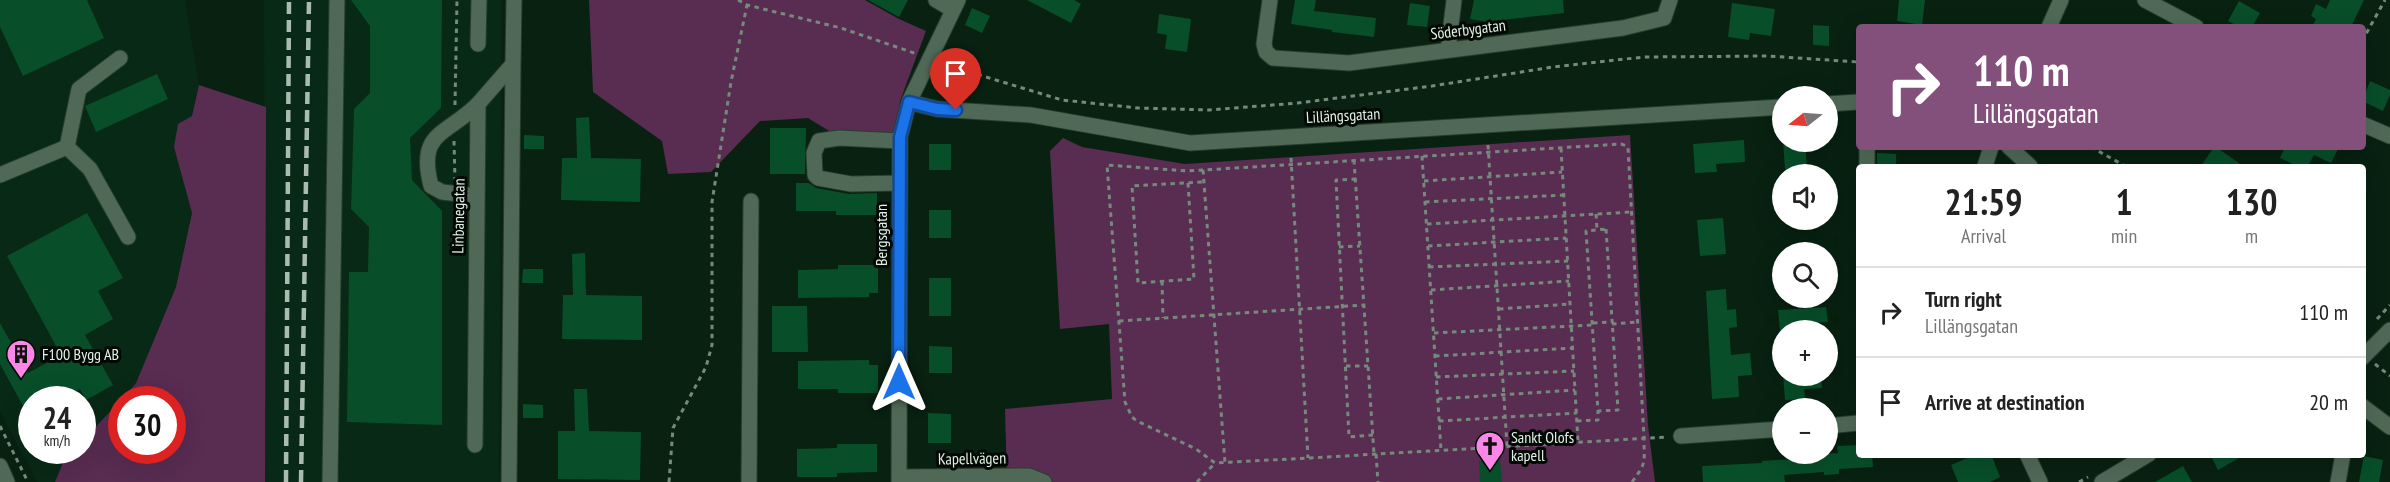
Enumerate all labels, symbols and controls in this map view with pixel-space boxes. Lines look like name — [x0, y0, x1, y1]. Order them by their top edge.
street label: Söderbygatan — [1429, 14, 1507, 44]
text: 110 m — [1973, 43, 2070, 98]
pin — [930, 48, 981, 110]
icon: right — [1874, 48, 1952, 126]
icon: arrive — [939, 57, 972, 90]
north arrow — [1772, 86, 1838, 152]
map controls — [1772, 86, 1838, 464]
text: Lillängsgatan — [1973, 96, 2099, 130]
street label: Lillängsgatan — [1305, 103, 1381, 127]
button: sound — [1772, 164, 1838, 230]
street label: Linbanegatan — [447, 178, 469, 254]
text: 21:59 — [1945, 178, 2022, 225]
text: 1 — [2115, 178, 2133, 225]
text: 130 — [2226, 178, 2277, 225]
street label: Bergsgatan — [871, 204, 891, 266]
text: Arrival — [1961, 223, 2006, 249]
text: min — [2111, 223, 2137, 249]
text: m — [2245, 223, 2258, 249]
button: search — [1772, 242, 1838, 308]
text: Turn right — [1925, 285, 2002, 313]
icon: right — [1874, 296, 1907, 329]
text: 110 m — [2299, 298, 2348, 326]
text: Lillängsgatan — [1925, 313, 2018, 339]
button: + — [1772, 320, 1838, 386]
building icon: F100 Bygg AB — [5, 338, 37, 380]
place label: F100 Bygg AB — [42, 344, 119, 364]
position arrow — [867, 350, 931, 414]
speed limit sign: 30 — [108, 386, 186, 464]
icon: arrive — [1874, 386, 1907, 419]
text: Arrive at destination — [1925, 388, 2085, 416]
text: 20 m — [2309, 388, 2348, 416]
text: 24 — [43, 398, 71, 437]
button: − — [1772, 398, 1838, 464]
place label: Sankt Olofs kapell — [1511, 427, 1574, 465]
church icon: Sankt Olofs kapell — [1474, 430, 1506, 472]
text: km/h — [44, 431, 70, 450]
street label: Kapellvägen — [938, 447, 1006, 469]

